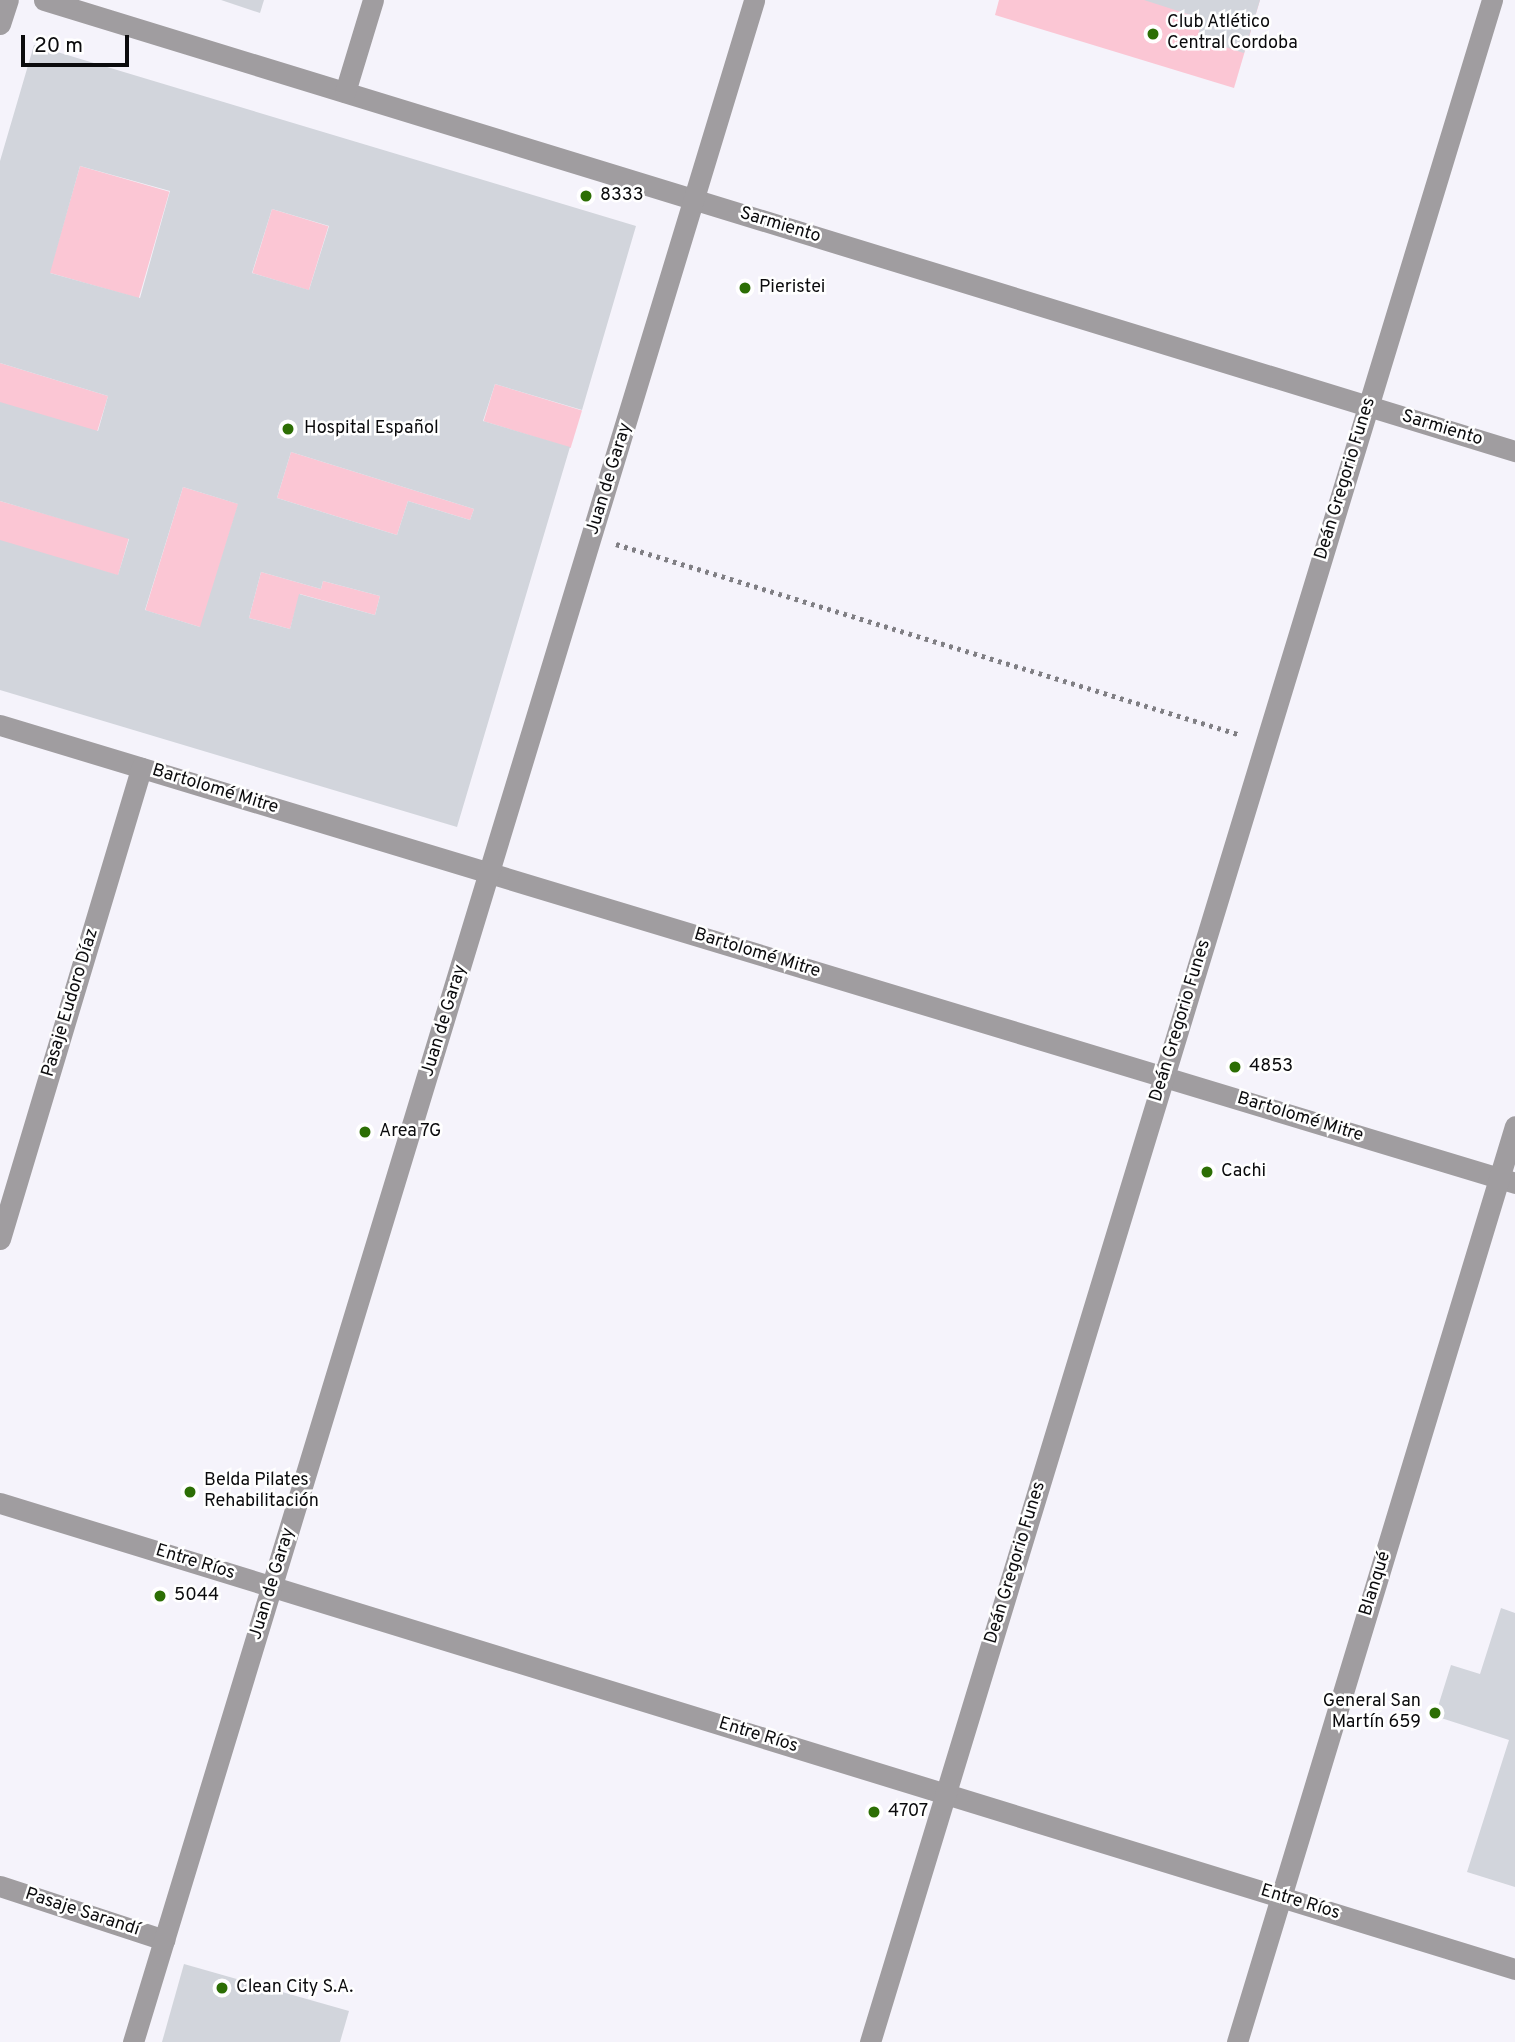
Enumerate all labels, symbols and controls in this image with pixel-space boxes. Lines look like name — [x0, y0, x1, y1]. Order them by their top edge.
place label: Club Atlético Central Cordoba — [1167, 13, 1298, 56]
scale bar — [24, 21, 133, 65]
marker: Club Atlético Central Cordoba — [1145, 26, 1161, 42]
text: 20 m — [34, 33, 83, 60]
place label: 8333 — [600, 185, 644, 207]
marker: 8333 — [578, 188, 594, 204]
street label: Sarmiento — [737, 203, 823, 249]
place label: Pieristei — [759, 277, 825, 299]
marker: Pieristei — [737, 280, 753, 296]
street label: Deán Gregorio Funes — [1311, 395, 1381, 563]
street label: Sarmiento — [1399, 406, 1485, 452]
place label: Hospital Español — [304, 418, 439, 440]
marker: Hospital Español — [278, 419, 298, 439]
street label: Juan de Garay — [583, 420, 637, 538]
street label: Bartolomé Mitre — [149, 761, 281, 819]
street label: Bartolomé Mitre — [691, 925, 823, 983]
street label: Pasaje Eudoro Díaz — [38, 926, 104, 1080]
street label: Deán Gregorio Funes — [1146, 937, 1216, 1105]
street label: Juan de Garay — [418, 962, 472, 1080]
place label: 4853 — [1249, 1056, 1293, 1078]
marker: 4853 — [1227, 1059, 1243, 1075]
street label: Bartolomé Mitre — [1234, 1089, 1366, 1147]
place label: Area 7G — [379, 1121, 442, 1143]
marker: Area 7G — [357, 1124, 373, 1140]
place label: Cachi — [1221, 1161, 1266, 1183]
marker: Cachi — [1199, 1164, 1215, 1180]
place label: Belda Pilates Rehabilitación — [204, 1471, 319, 1514]
street label: Deán Gregorio Funes — [981, 1479, 1051, 1647]
marker: Belda Pilates Rehabilitación — [182, 1484, 198, 1500]
street label: Juan de Garay — [246, 1525, 300, 1643]
street label: Entre Ríos — [153, 1541, 237, 1585]
street label: Blanqué — [1356, 1549, 1396, 1619]
place label: 5044 — [174, 1585, 219, 1607]
marker: 5044 — [152, 1588, 168, 1604]
place label: General San Martín 659 — [1323, 1692, 1421, 1734]
marker: General San Martín 659 — [1427, 1705, 1443, 1721]
street label: Entre Ríos — [716, 1714, 800, 1758]
place label: 4707 — [888, 1801, 928, 1823]
marker: 4707 — [866, 1804, 882, 1820]
street label: Entre Ríos — [1258, 1881, 1342, 1925]
street label: Pasaje Sarandí — [22, 1884, 142, 1942]
place label: Clean City S.A. — [236, 1977, 353, 1999]
marker: Clean City S.A. — [214, 1980, 230, 1996]

